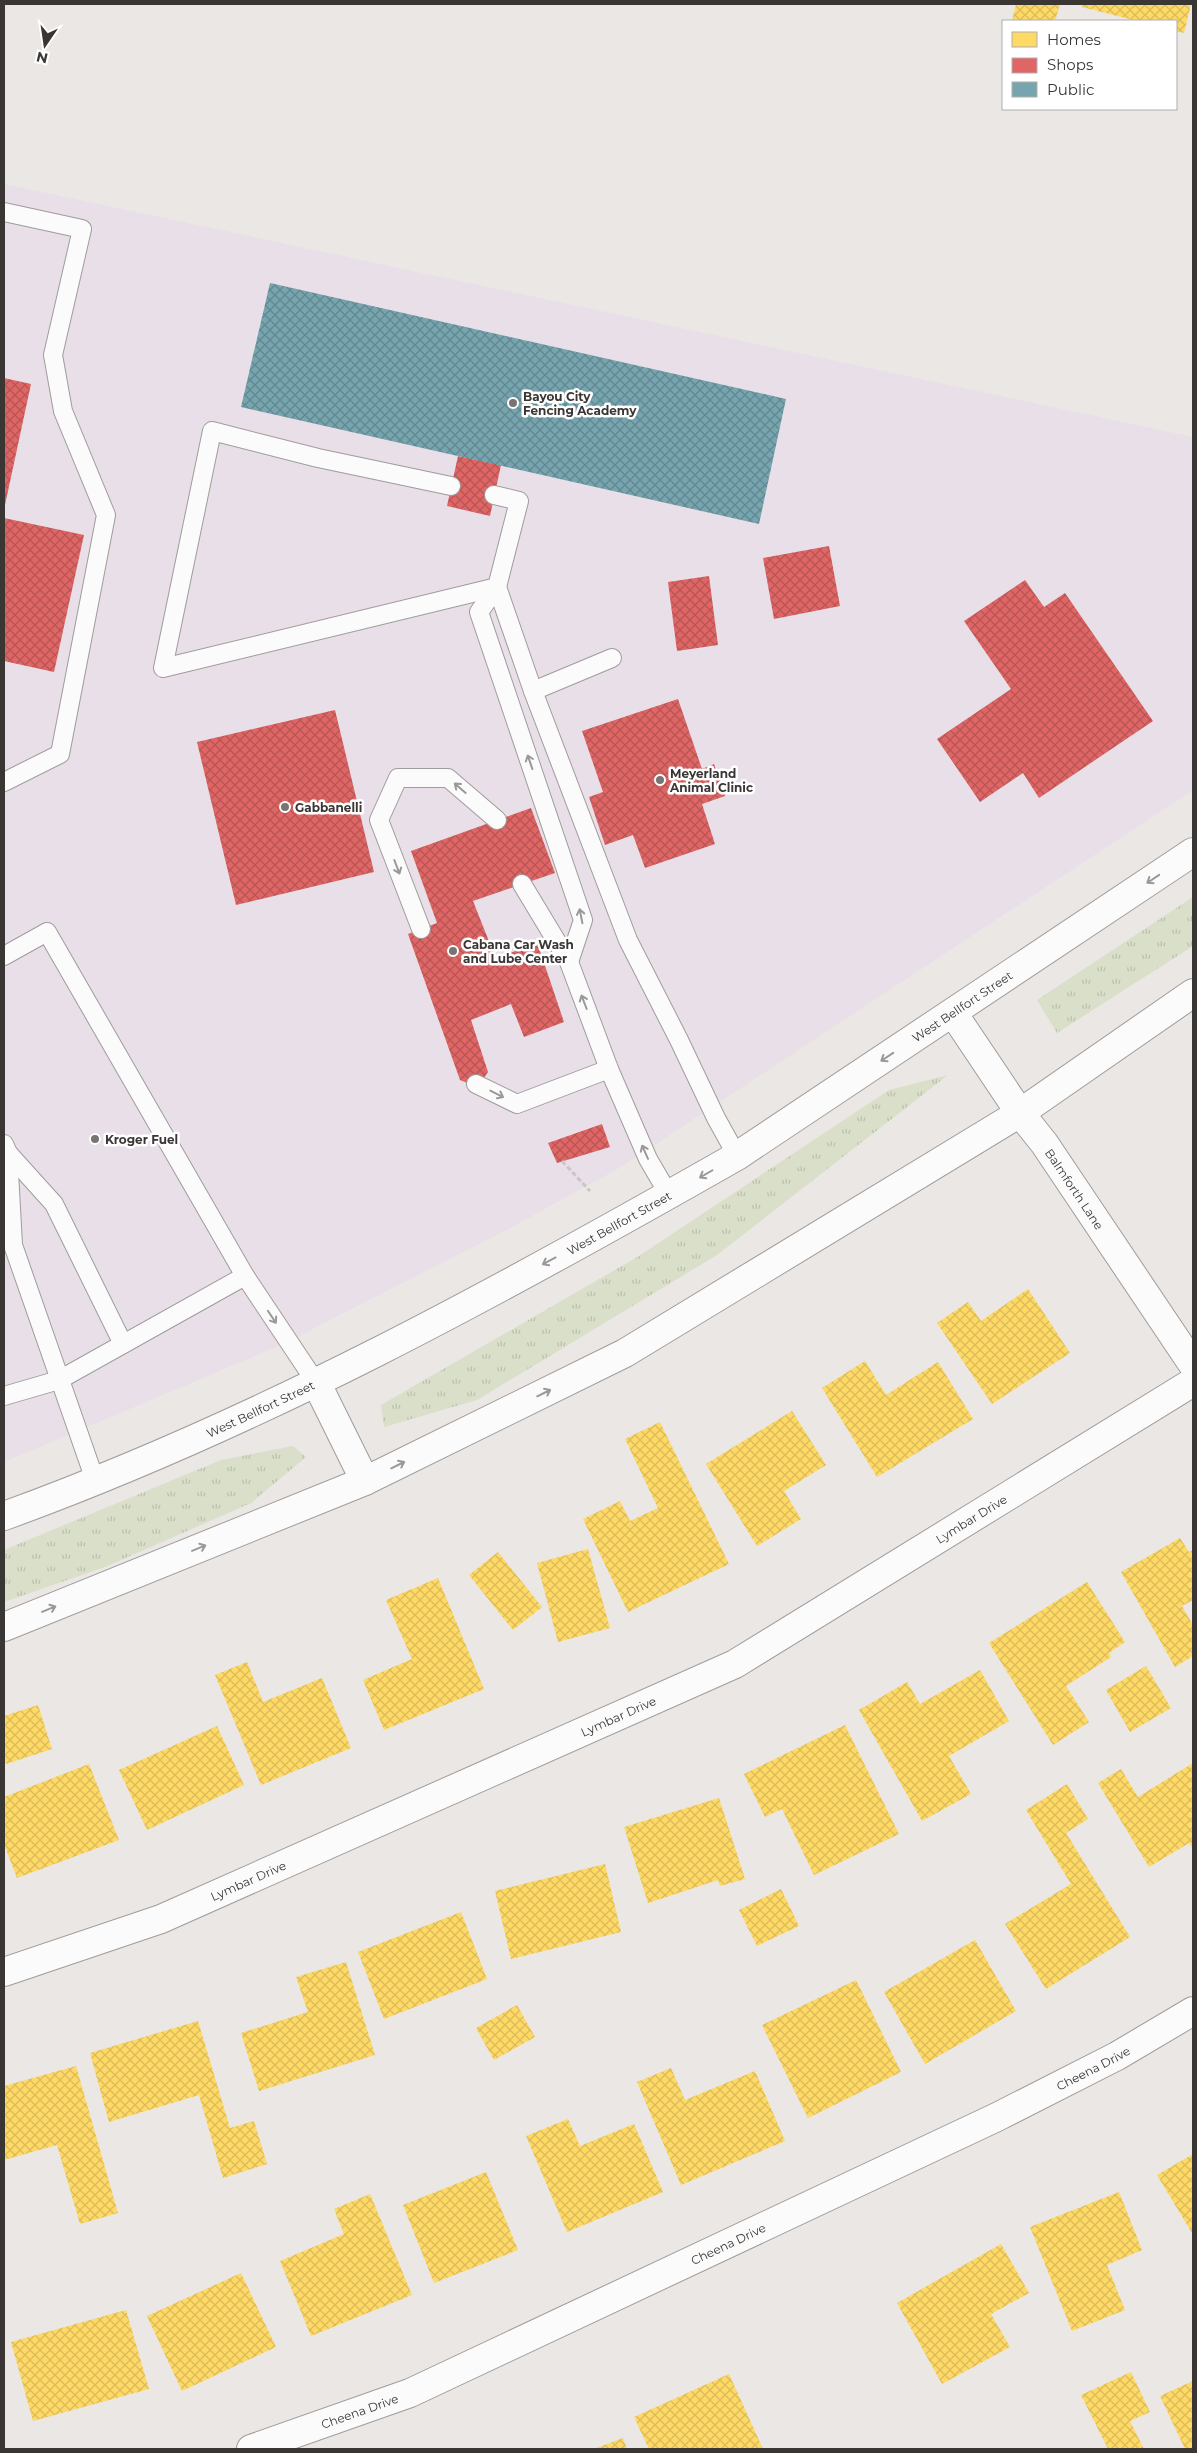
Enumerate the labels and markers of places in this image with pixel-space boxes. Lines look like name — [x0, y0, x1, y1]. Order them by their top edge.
place label: Bayou City Fencing Academy — [523, 389, 637, 418]
marker: Bayou City Fencing Academy — [507, 397, 519, 409]
place label: Meyerland Animal Clinic — [669, 766, 753, 795]
marker: Meyerland Animal Clinic — [654, 774, 666, 786]
place label: Gabbanelli — [295, 800, 362, 815]
marker: Gabbanelli — [279, 801, 291, 813]
place label: Cabana Car Wash and Lube Center — [463, 937, 574, 966]
marker: Cabana Car Wash and Lube Center — [447, 945, 459, 957]
place label: Kroger Fuel — [105, 1132, 178, 1147]
marker: Kroger Fuel — [89, 1133, 101, 1145]

